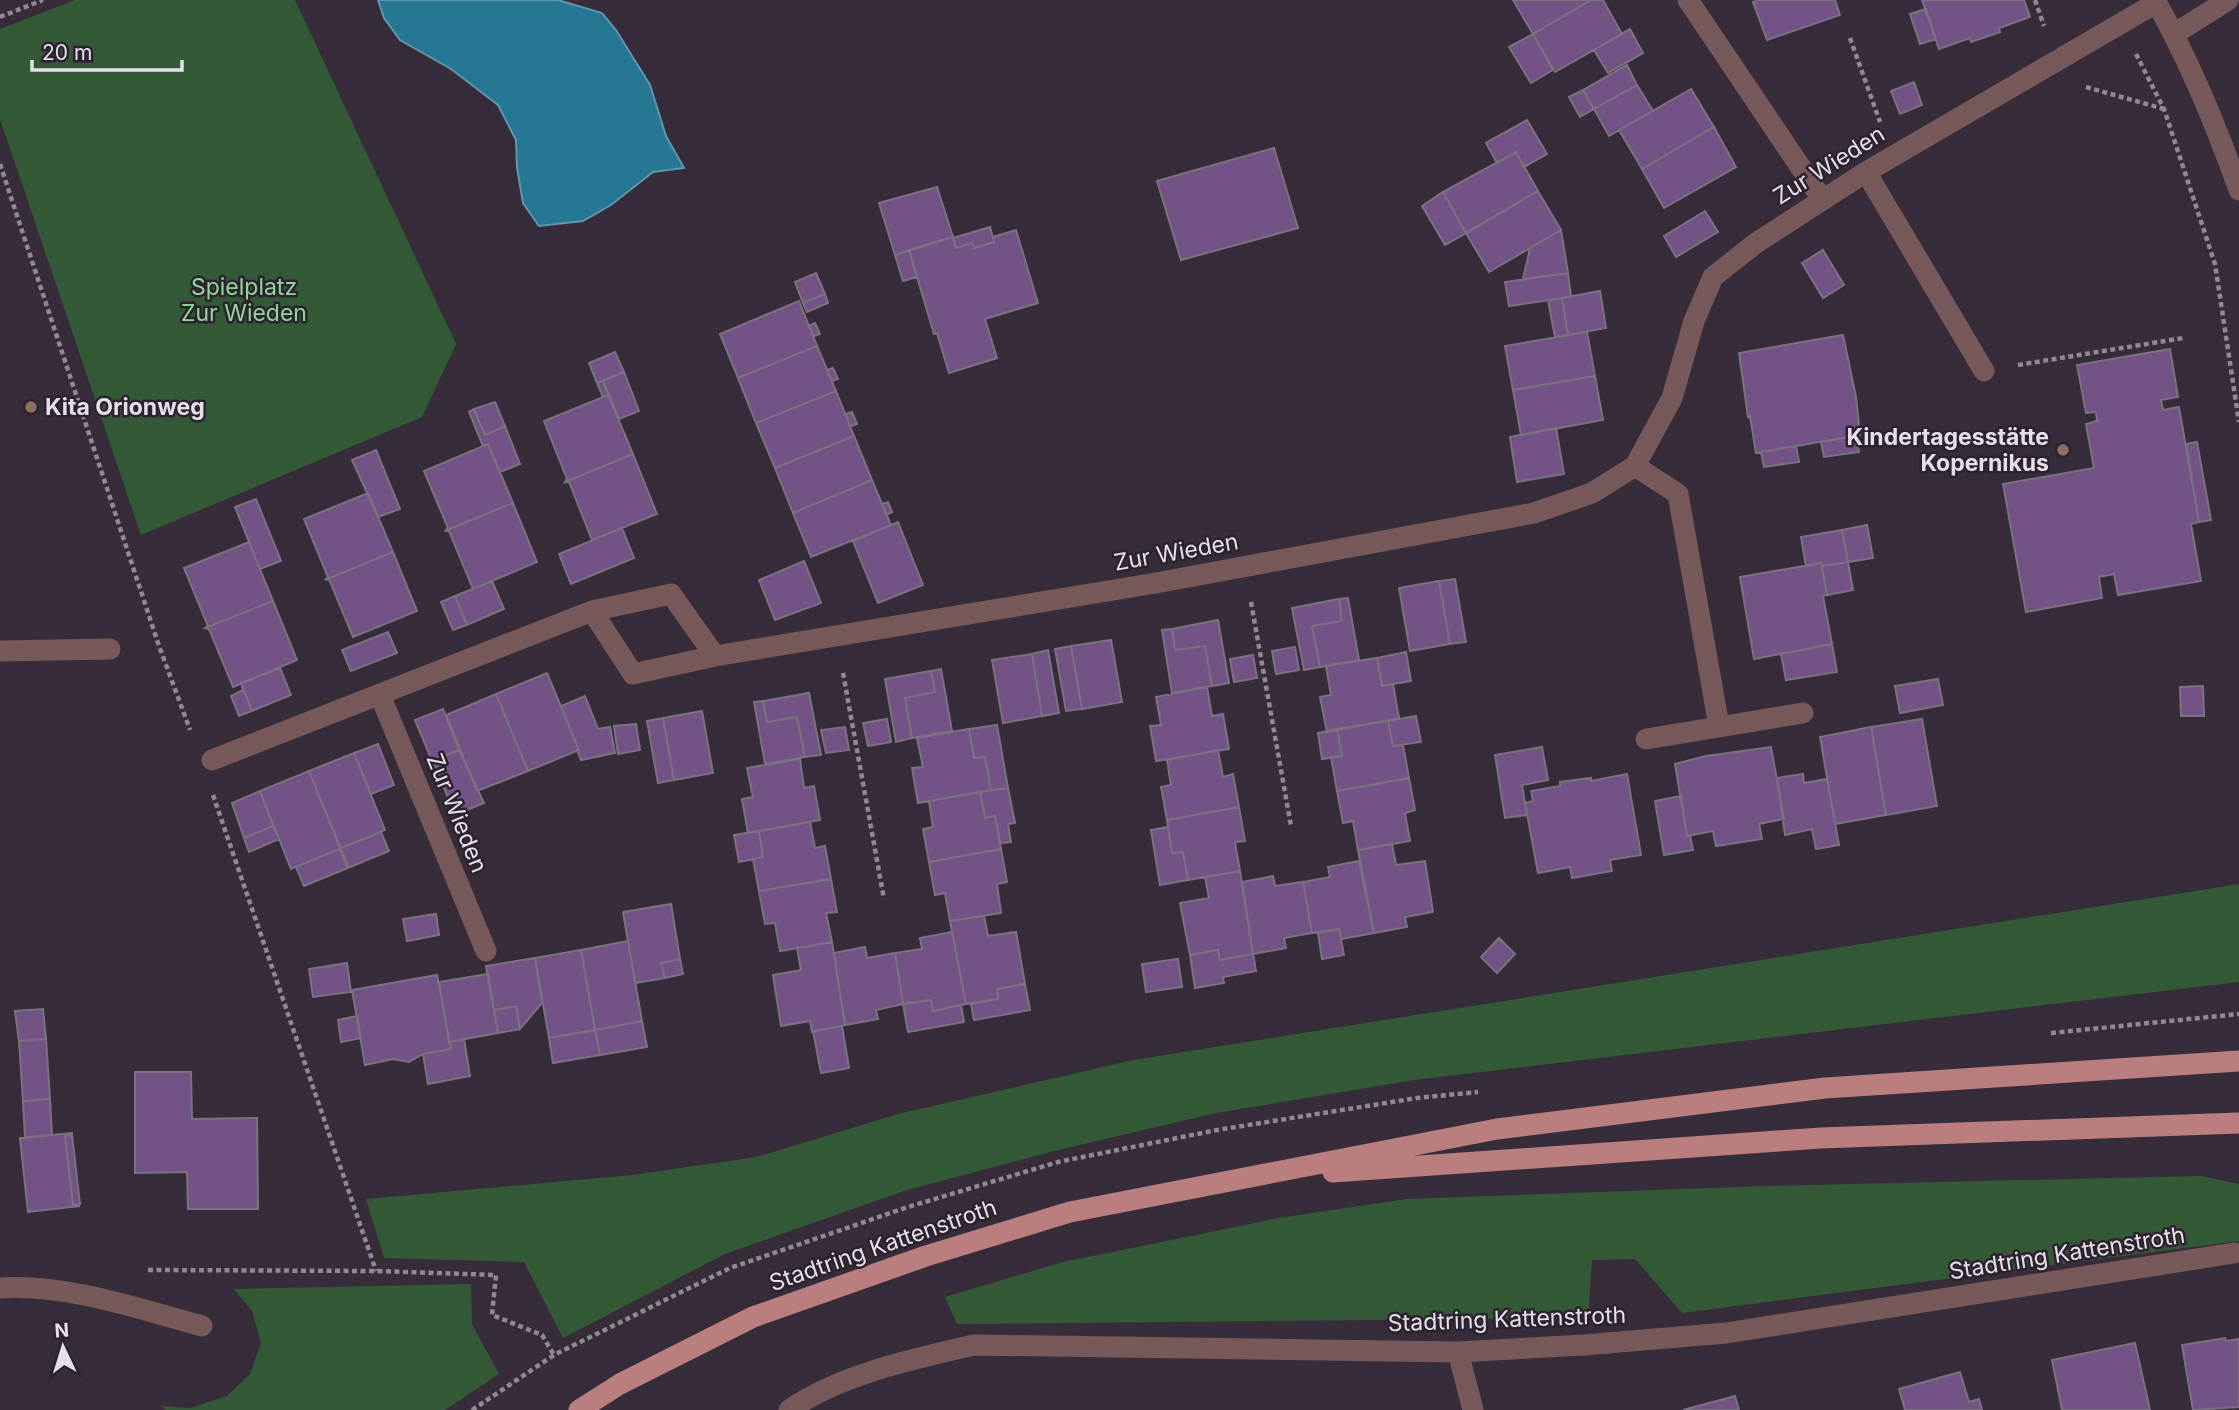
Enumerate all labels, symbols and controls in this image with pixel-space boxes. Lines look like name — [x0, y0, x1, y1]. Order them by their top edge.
scale bar — [32, 28, 182, 72]
text: 20 m — [42, 40, 92, 65]
street label: Zur Wieden — [1768, 120, 1890, 210]
park label: Spielplatz Zur Wieden — [181, 273, 307, 327]
place label: Kita Orionweg — [45, 393, 205, 421]
marker: Kita Orionweg — [23, 399, 39, 415]
place label: Kindertagesstätte Kopernikus — [1846, 423, 2049, 477]
marker: Kindertagesstätte Kopernikus — [2055, 442, 2071, 458]
street label: Zur Wieden — [1112, 527, 1240, 577]
street label: Zur Wieden — [420, 749, 494, 877]
street label: Stadtring Kattenstroth — [766, 1193, 1000, 1297]
street label: Stadtring Kattenstroth — [1947, 1221, 2187, 1285]
street label: Stadtring Kattenstroth — [1387, 1301, 1627, 1337]
north arrow — [28, 1312, 98, 1382]
text: N — [54, 1319, 70, 1343]

